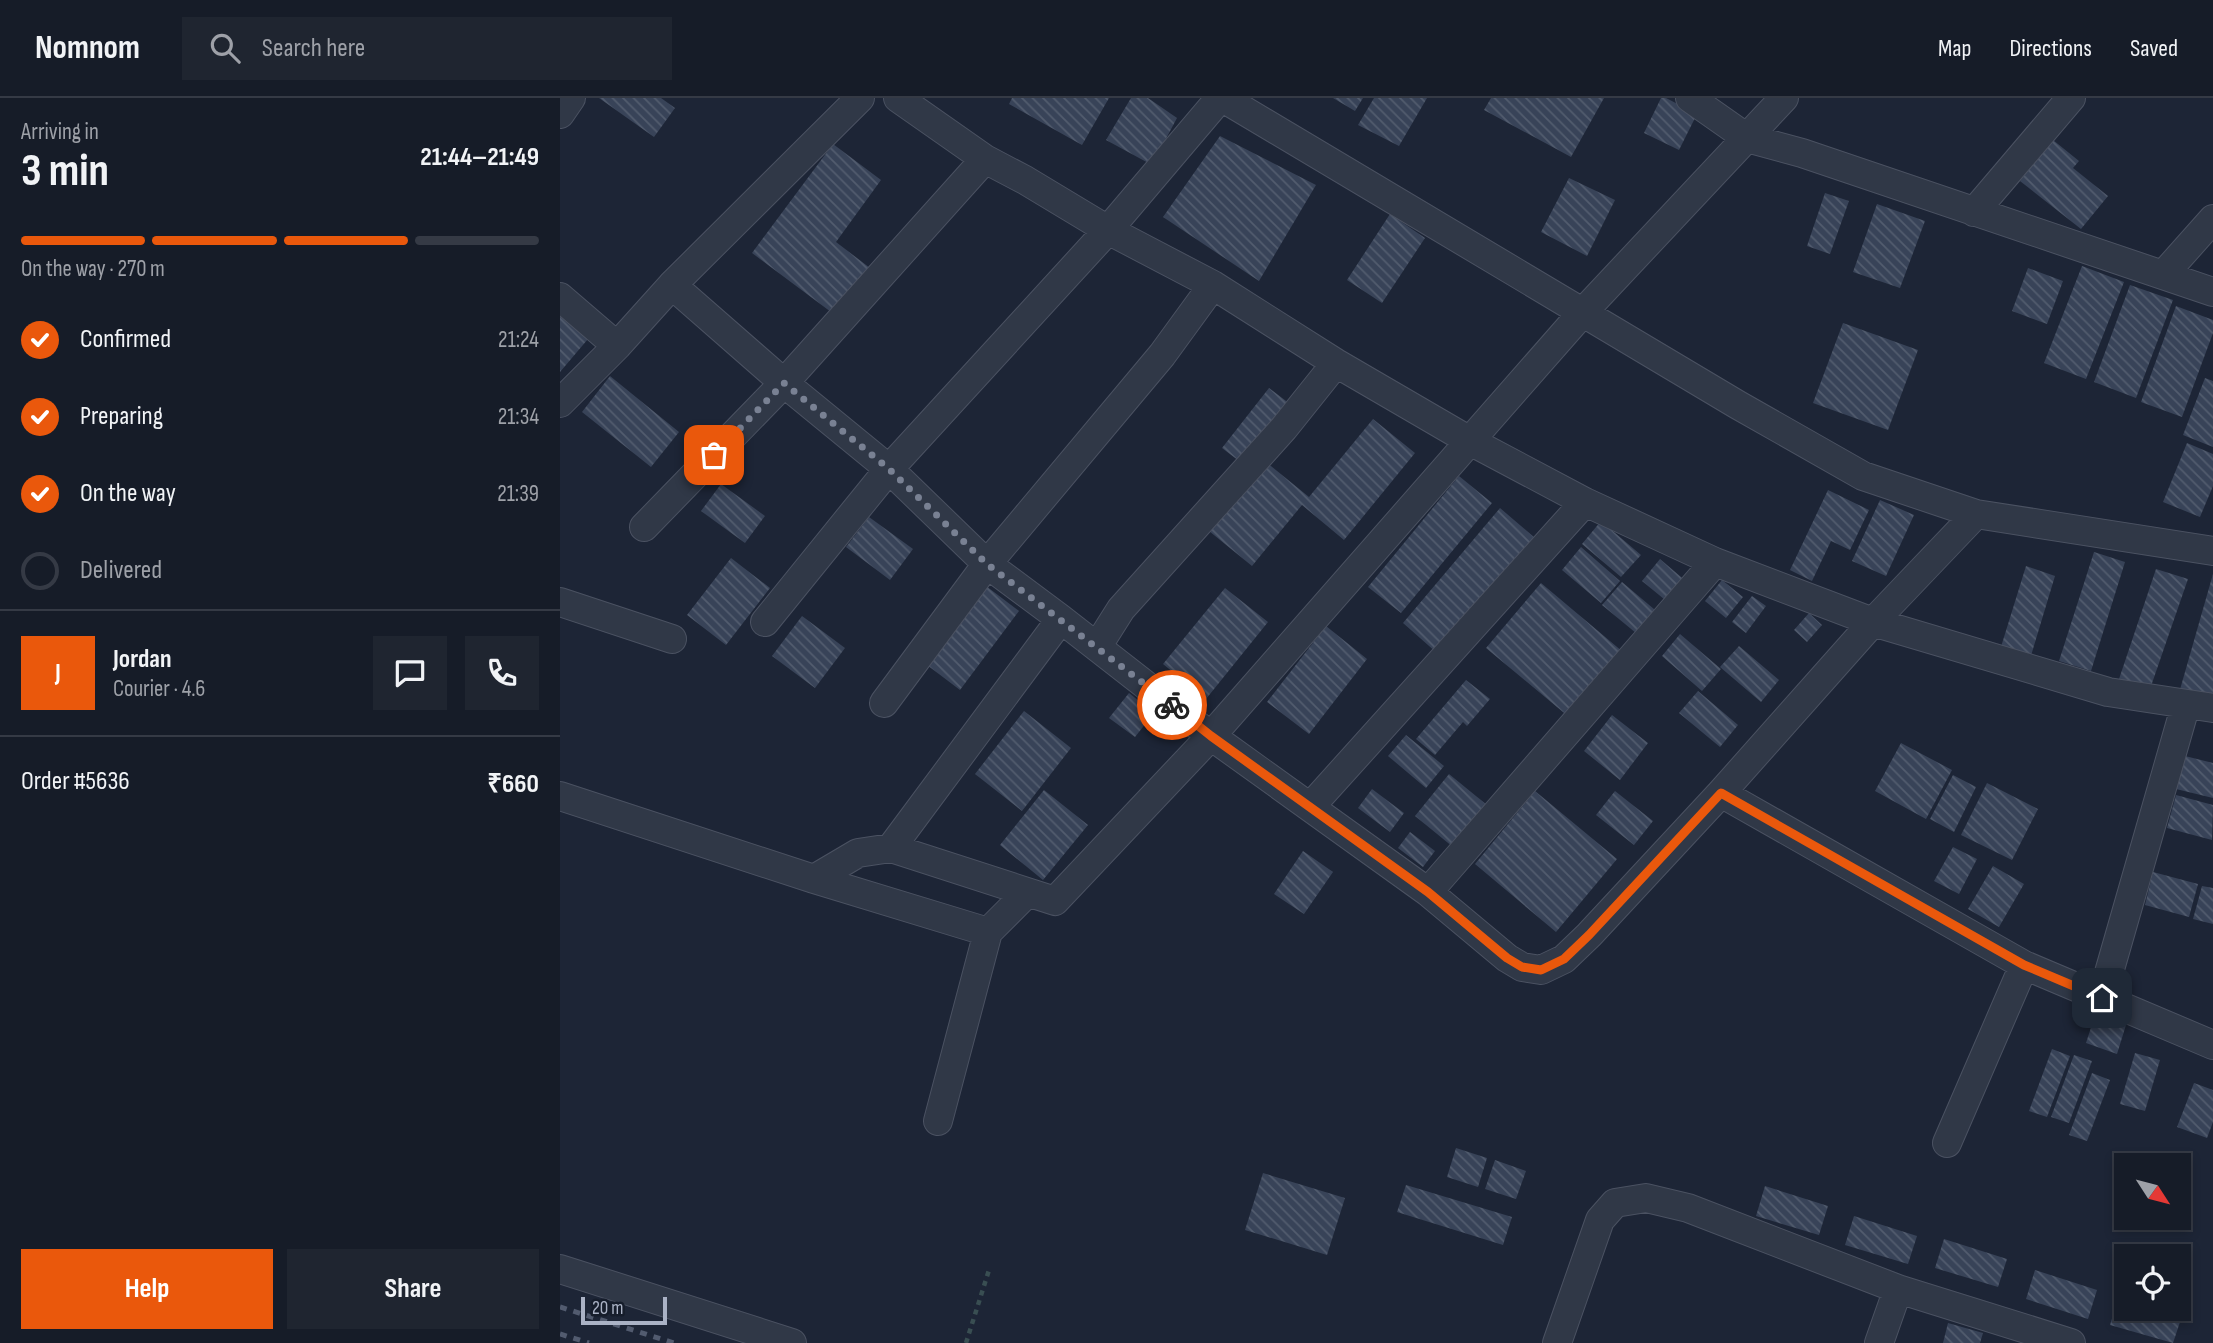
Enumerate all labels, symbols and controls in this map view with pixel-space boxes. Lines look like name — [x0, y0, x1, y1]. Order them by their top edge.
search box — [182, 17, 672, 80]
text: Nomnom — [35, 28, 140, 68]
icon: search — [206, 29, 244, 67]
text: Search here — [262, 33, 365, 64]
text: Map — [1938, 34, 1971, 63]
text: Directions — [2009, 34, 2092, 63]
text: Saved — [2130, 34, 2178, 63]
text: Arriving in — [21, 118, 99, 146]
text: 21:44–21:49 — [420, 142, 539, 173]
text: 3 min — [21, 144, 109, 199]
text: On the way · 270 m — [21, 255, 165, 283]
icon: check — [21, 321, 59, 359]
text: Confirmed — [80, 324, 171, 355]
text: 21:24 — [498, 326, 539, 354]
icon: check — [21, 398, 59, 436]
text: Preparing — [80, 401, 163, 432]
text: 21:34 — [498, 403, 539, 431]
pin — [684, 425, 744, 485]
icon: bag — [695, 436, 733, 474]
icon: check — [21, 475, 59, 513]
text: On the way — [80, 478, 176, 509]
text: 21:39 — [497, 480, 539, 508]
text: Delivered — [80, 555, 162, 586]
button: chat — [373, 636, 447, 710]
button: phone — [465, 636, 539, 710]
text: Jordan — [113, 644, 171, 675]
text: J — [55, 658, 61, 689]
courier — [1137, 670, 1207, 740]
text: Courier · 4.6 — [113, 675, 205, 703]
icon: bike — [1153, 686, 1191, 724]
text: Order #5636 — [21, 766, 130, 797]
text: ₹660 — [487, 769, 539, 800]
pin — [2072, 968, 2132, 1028]
icon: home — [2083, 979, 2121, 1017]
north arrow — [2114, 1153, 2191, 1230]
map controls — [2114, 1153, 2191, 1321]
button: locate — [2114, 1244, 2191, 1321]
button: Help — [21, 1249, 273, 1329]
button: Share — [287, 1249, 539, 1329]
scale bar — [581, 1294, 667, 1326]
text: 20 m — [592, 1297, 624, 1320]

